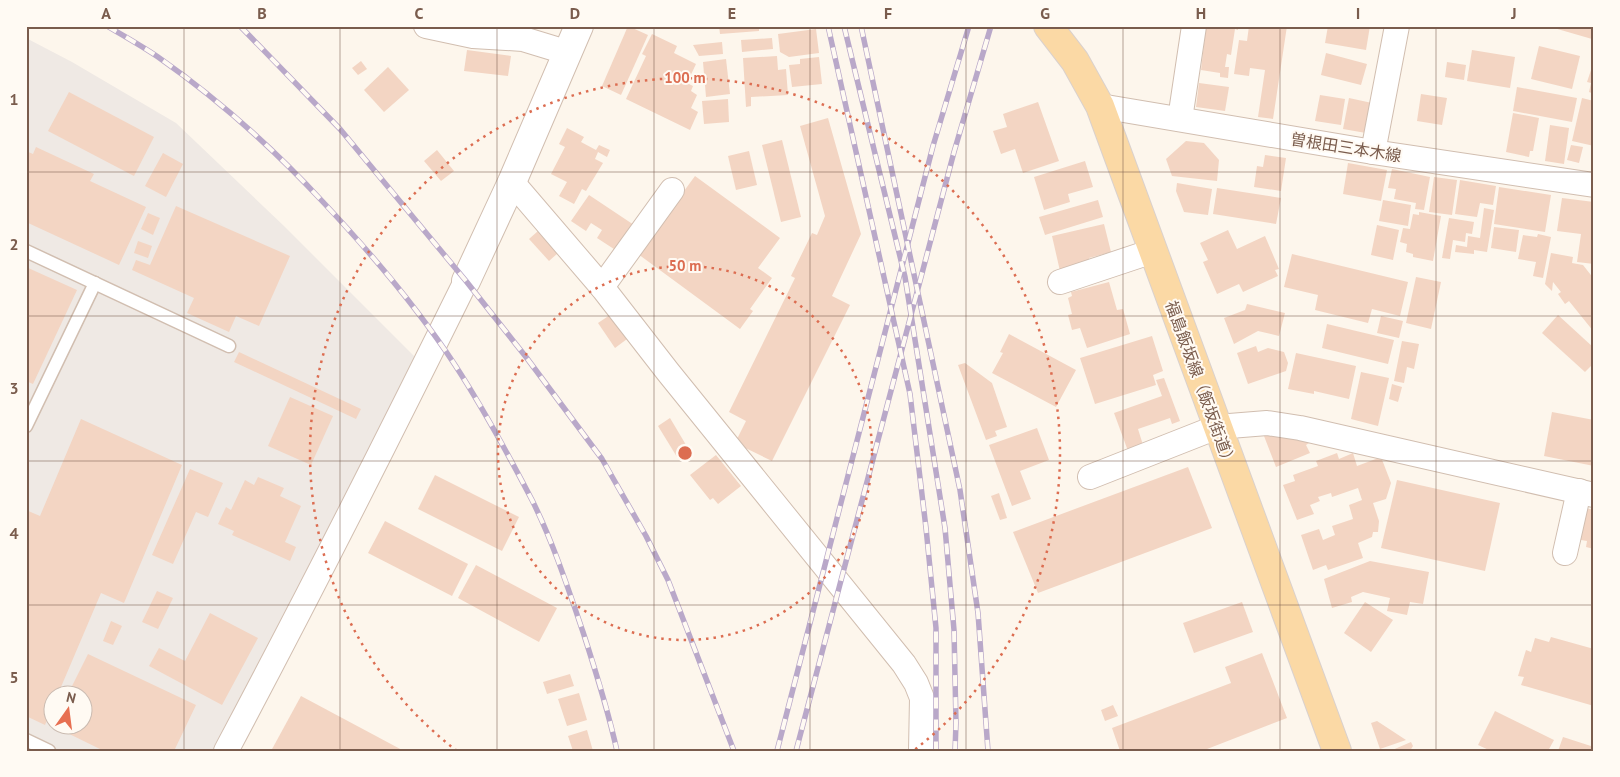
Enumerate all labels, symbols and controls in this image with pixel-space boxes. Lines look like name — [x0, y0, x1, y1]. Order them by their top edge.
text: A — [101, 3, 111, 23]
text: B — [257, 3, 267, 23]
text: C — [415, 3, 424, 23]
text: D — [570, 3, 580, 23]
text: E — [728, 3, 736, 23]
text: F — [884, 3, 892, 23]
text: G — [1040, 3, 1050, 23]
text: H — [1196, 3, 1206, 23]
text: I — [1356, 3, 1360, 23]
text: J — [1510, 3, 1517, 23]
text: 100 m — [664, 68, 706, 87]
text: 1 — [9, 89, 19, 109]
street label: 曽根田三本木線 — [1289, 128, 1403, 166]
text: 2 — [9, 234, 19, 254]
text: 50 m — [669, 256, 701, 275]
street label: 福島飯坂線（飯坂街道） — [1162, 298, 1240, 470]
text: 3 — [9, 378, 19, 398]
centre of rings — [676, 444, 694, 462]
text: 4 — [9, 523, 19, 543]
text: 5 — [9, 667, 19, 687]
north arrow — [42, 684, 92, 734]
text: N — [65, 688, 78, 707]

